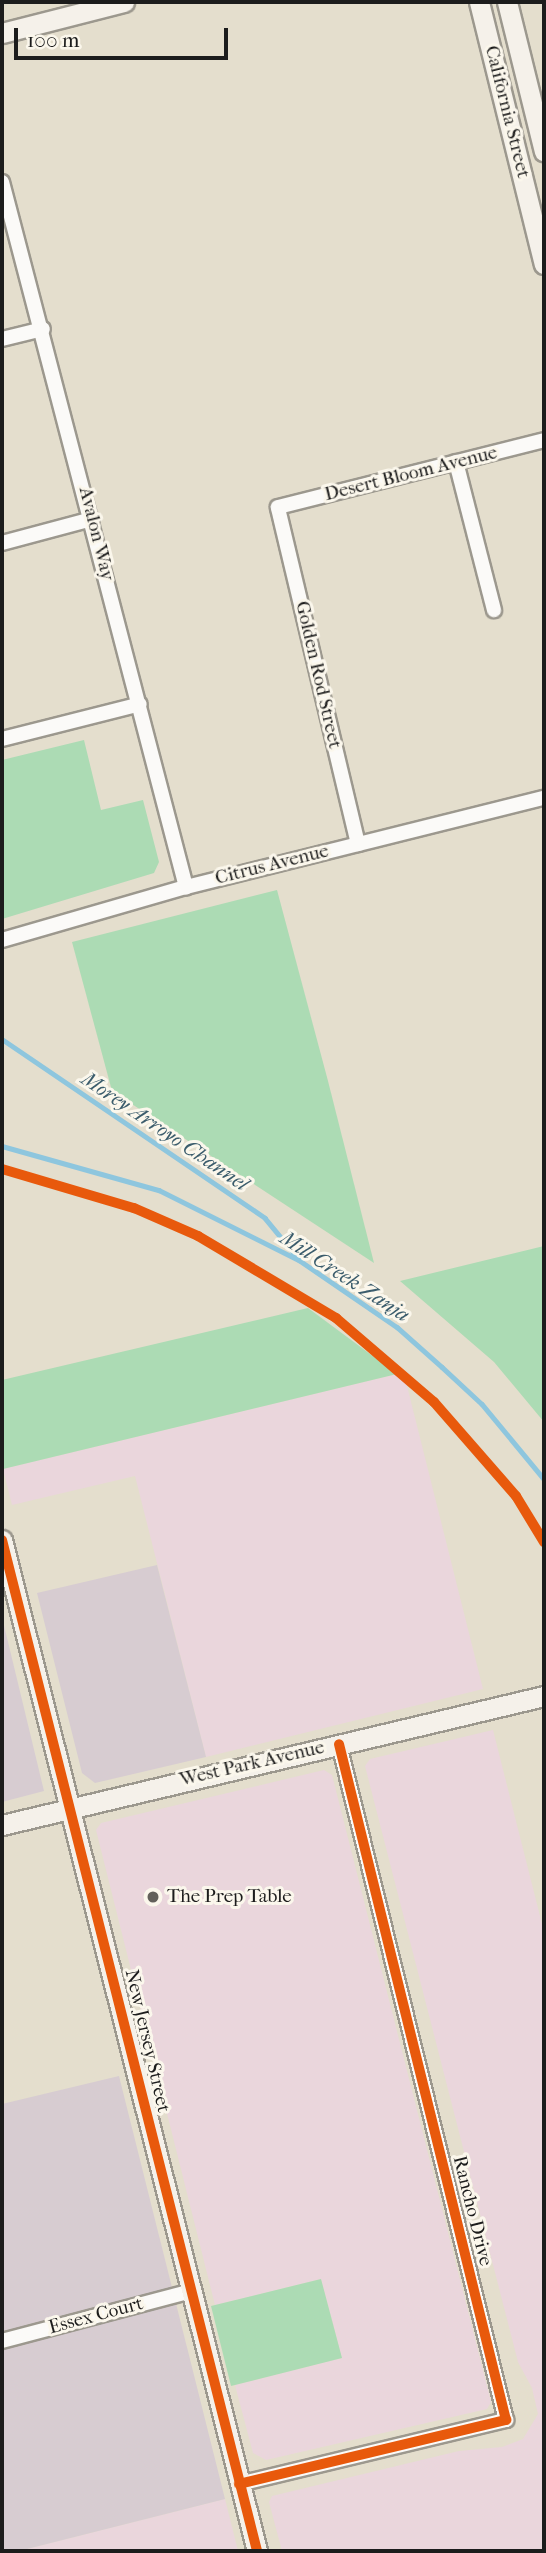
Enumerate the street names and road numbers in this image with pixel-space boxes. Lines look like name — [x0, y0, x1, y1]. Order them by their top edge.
street label: California Street — [480, 43, 534, 181]
street label: Desert Bloom Avenue — [322, 442, 500, 506]
street label: Avalon Way — [73, 485, 119, 583]
street label: Golden Rod Street — [290, 599, 346, 751]
street label: Citrus Avenue — [213, 840, 331, 890]
street label: West Park Avenue — [177, 1736, 327, 1792]
street label: New Jersey Street — [119, 1967, 175, 2115]
street label: Rancho Drive — [447, 2154, 497, 2268]
street label: Essex Court — [46, 2292, 146, 2340]

